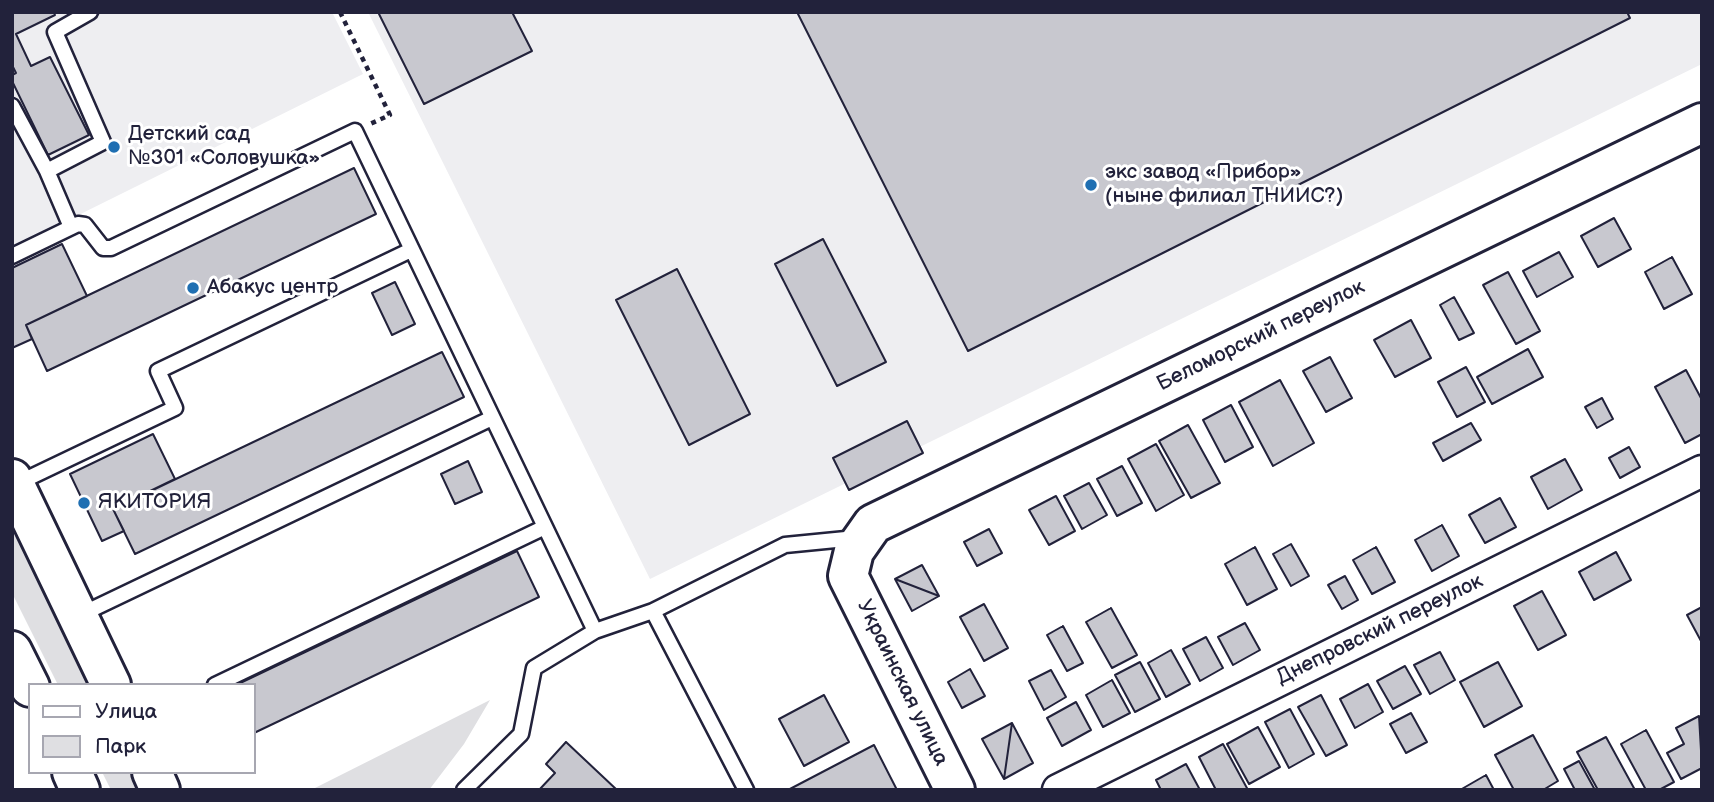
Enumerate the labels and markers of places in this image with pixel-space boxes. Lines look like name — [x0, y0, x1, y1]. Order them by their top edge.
place label: Детский сад №301 «Соловушка» — [128, 122, 320, 172]
marker: Детский сад №301 «Соловушка» — [106, 139, 122, 155]
place label: экс завод «Прибор» (ныне филиал ТНИИС?) — [1105, 160, 1343, 210]
marker: экс завод «Прибор» (ныне филиал ТНИИС?) — [1083, 177, 1099, 193]
place label: Абакус центр — [207, 275, 338, 301]
marker: Абакус центр — [185, 280, 201, 296]
place label: ЯКИТОРИЯ — [98, 490, 212, 516]
marker: ЯКИТОРИЯ — [76, 495, 92, 511]

